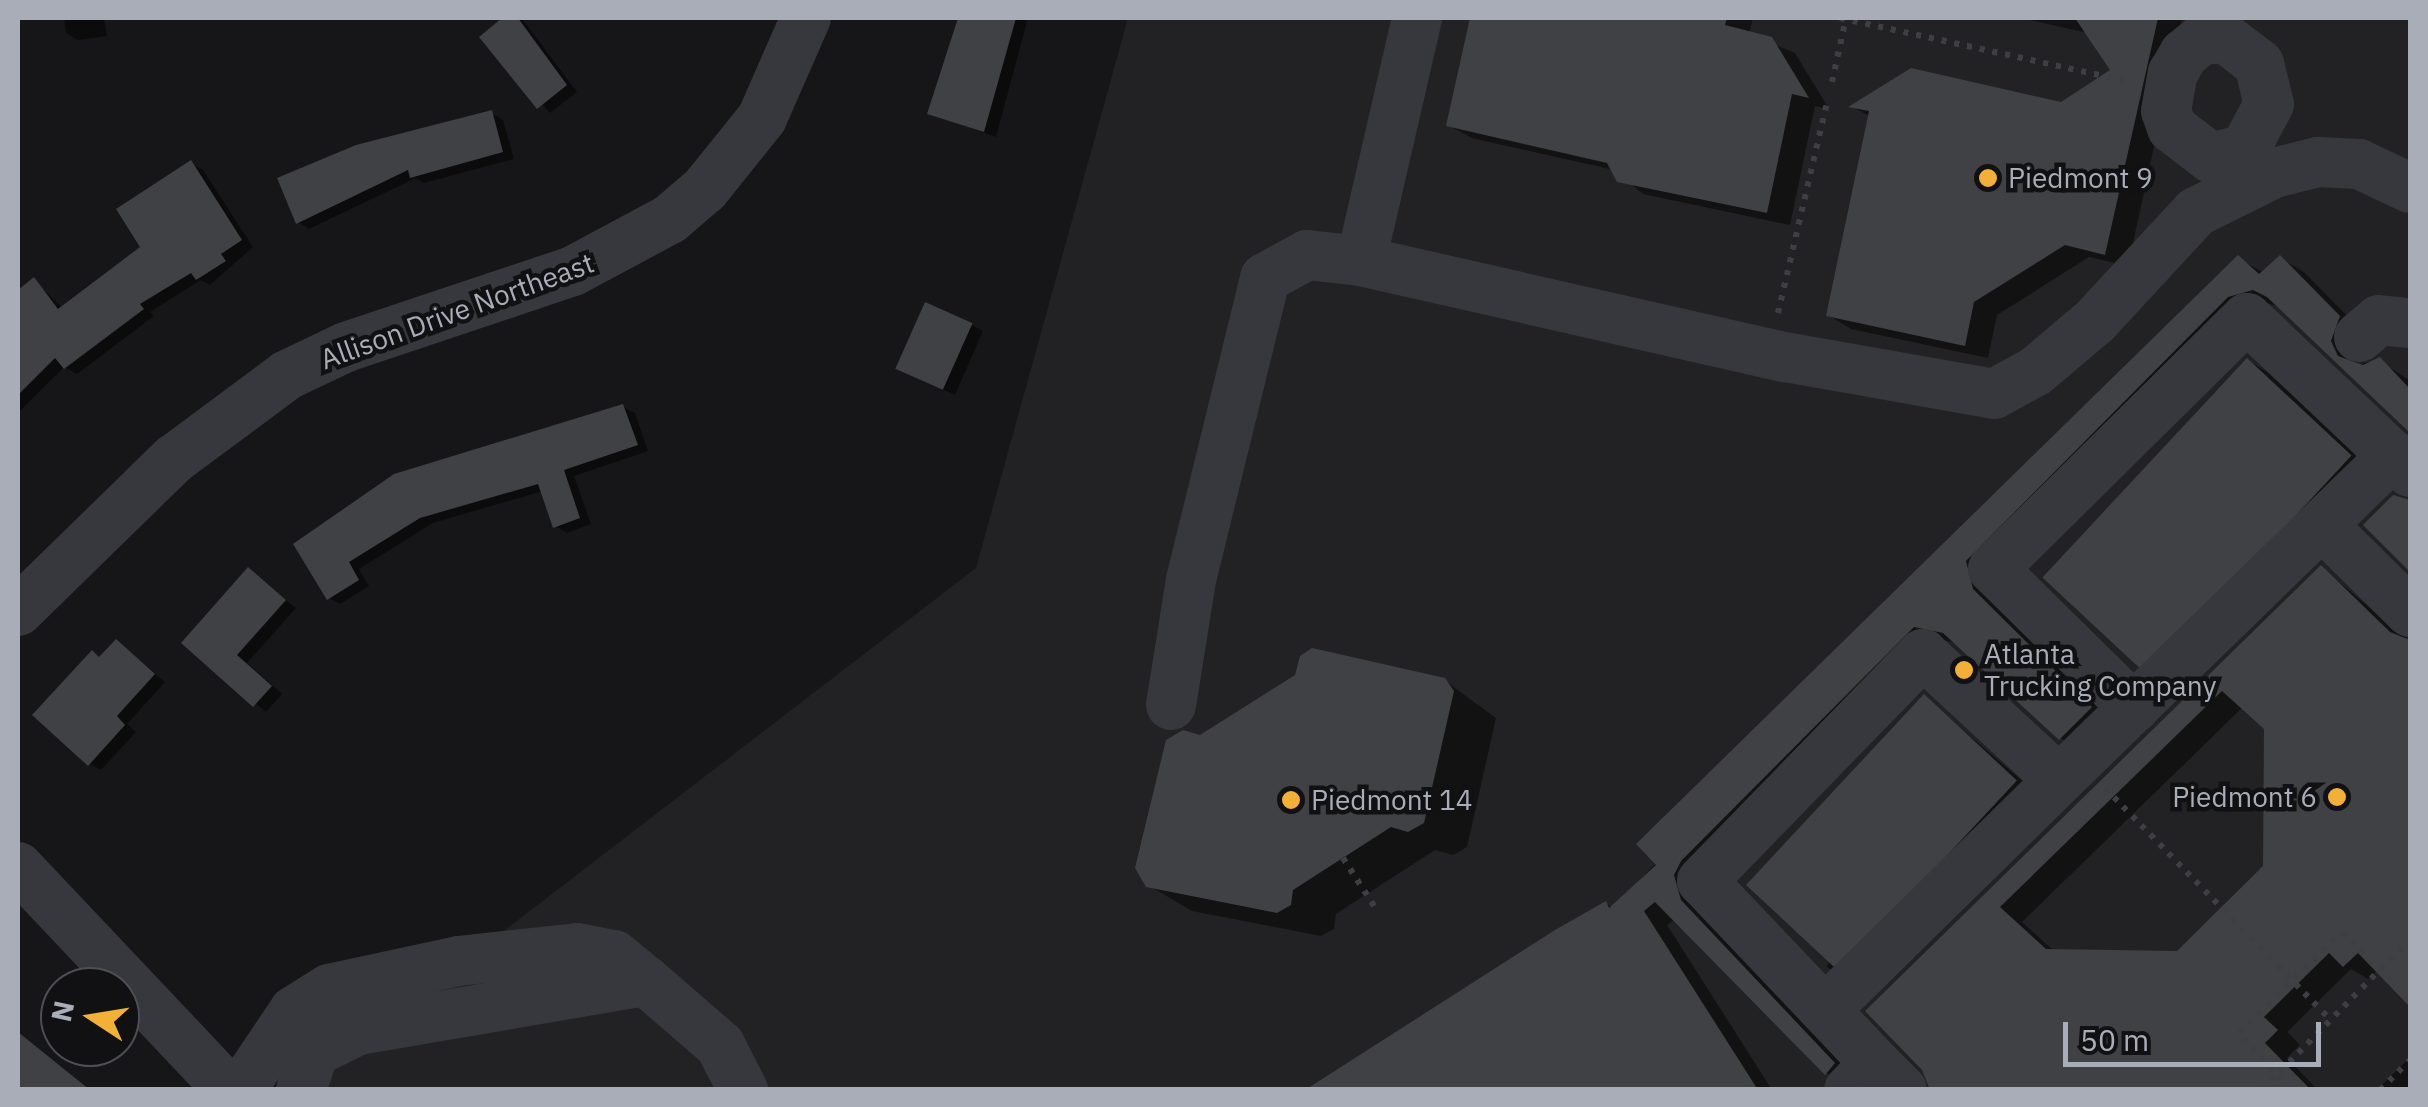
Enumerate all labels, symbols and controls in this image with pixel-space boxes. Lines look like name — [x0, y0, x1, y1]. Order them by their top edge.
place label: Piedmont 9 — [2008, 161, 2153, 195]
marker: Piedmont 9 — [1977, 167, 1999, 189]
street label: Allison Drive Northeast — [316, 246, 598, 376]
place label: Atlanta Trucking Company — [1984, 637, 2216, 703]
marker: Atlanta Trucking Company — [1953, 659, 1975, 681]
place label: Piedmont 6 — [2172, 780, 2317, 814]
place label: Piedmont 14 — [1311, 783, 1473, 817]
marker: Piedmont 6 — [2326, 786, 2348, 808]
marker: Piedmont 14 — [1280, 789, 1302, 811]
north arrow — [40, 967, 140, 1067]
text: N — [42, 997, 82, 1025]
scale bar — [2068, 1002, 2326, 1064]
text: 50 m — [2080, 1020, 2149, 1059]

